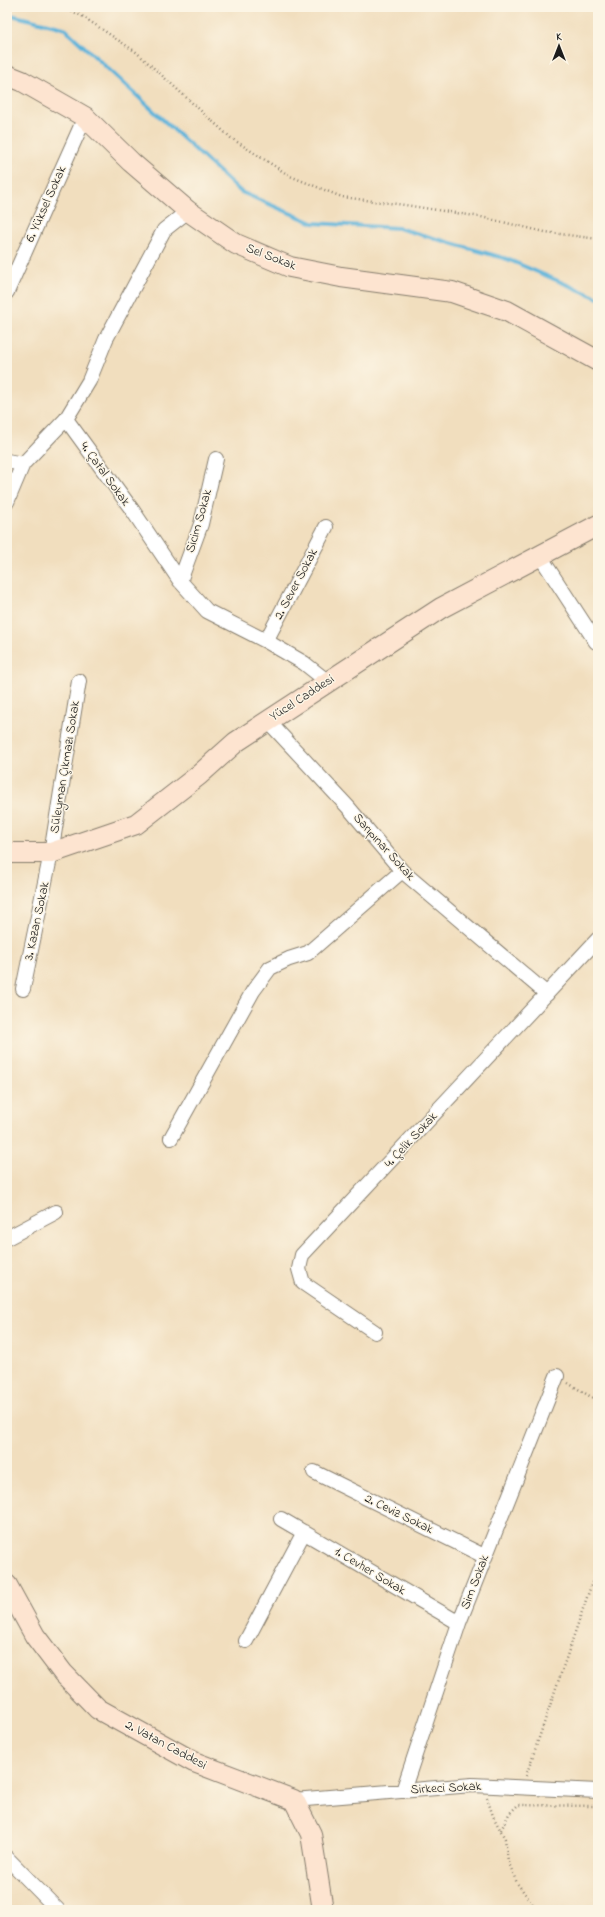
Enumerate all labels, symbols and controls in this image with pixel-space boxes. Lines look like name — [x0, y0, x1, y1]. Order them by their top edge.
north arrow — [539, 26, 579, 66]
text: K — [556, 29, 562, 45]
street label: 6. Yüksel Sokak — [21, 163, 71, 245]
street label: Sel Sokak — [243, 239, 299, 275]
street label: 4. Çatal Sokak — [75, 438, 135, 510]
street label: Sicim Sokak — [181, 487, 217, 555]
street label: 2. Sever Sokak — [269, 545, 323, 623]
street label: Yücel Caddesi — [266, 670, 338, 726]
street label: Süleyman Çıkmazı Sokak — [45, 699, 86, 835]
street label: Sarıpınar Sokak — [349, 809, 420, 885]
street label: 3. Kazan Sokak — [19, 880, 55, 962]
street label: 4. Çelik Sokak — [380, 1107, 442, 1172]
street label: 2. Ceviz Sokak — [361, 1489, 437, 1539]
street label: 1. Cevher Sokak — [331, 1542, 410, 1600]
street label: Sim Sokak — [456, 1552, 494, 1612]
street label: 2. Vatan Caddesi — [122, 1715, 210, 1775]
street label: Sirkeci Sokak — [410, 1777, 482, 1799]

